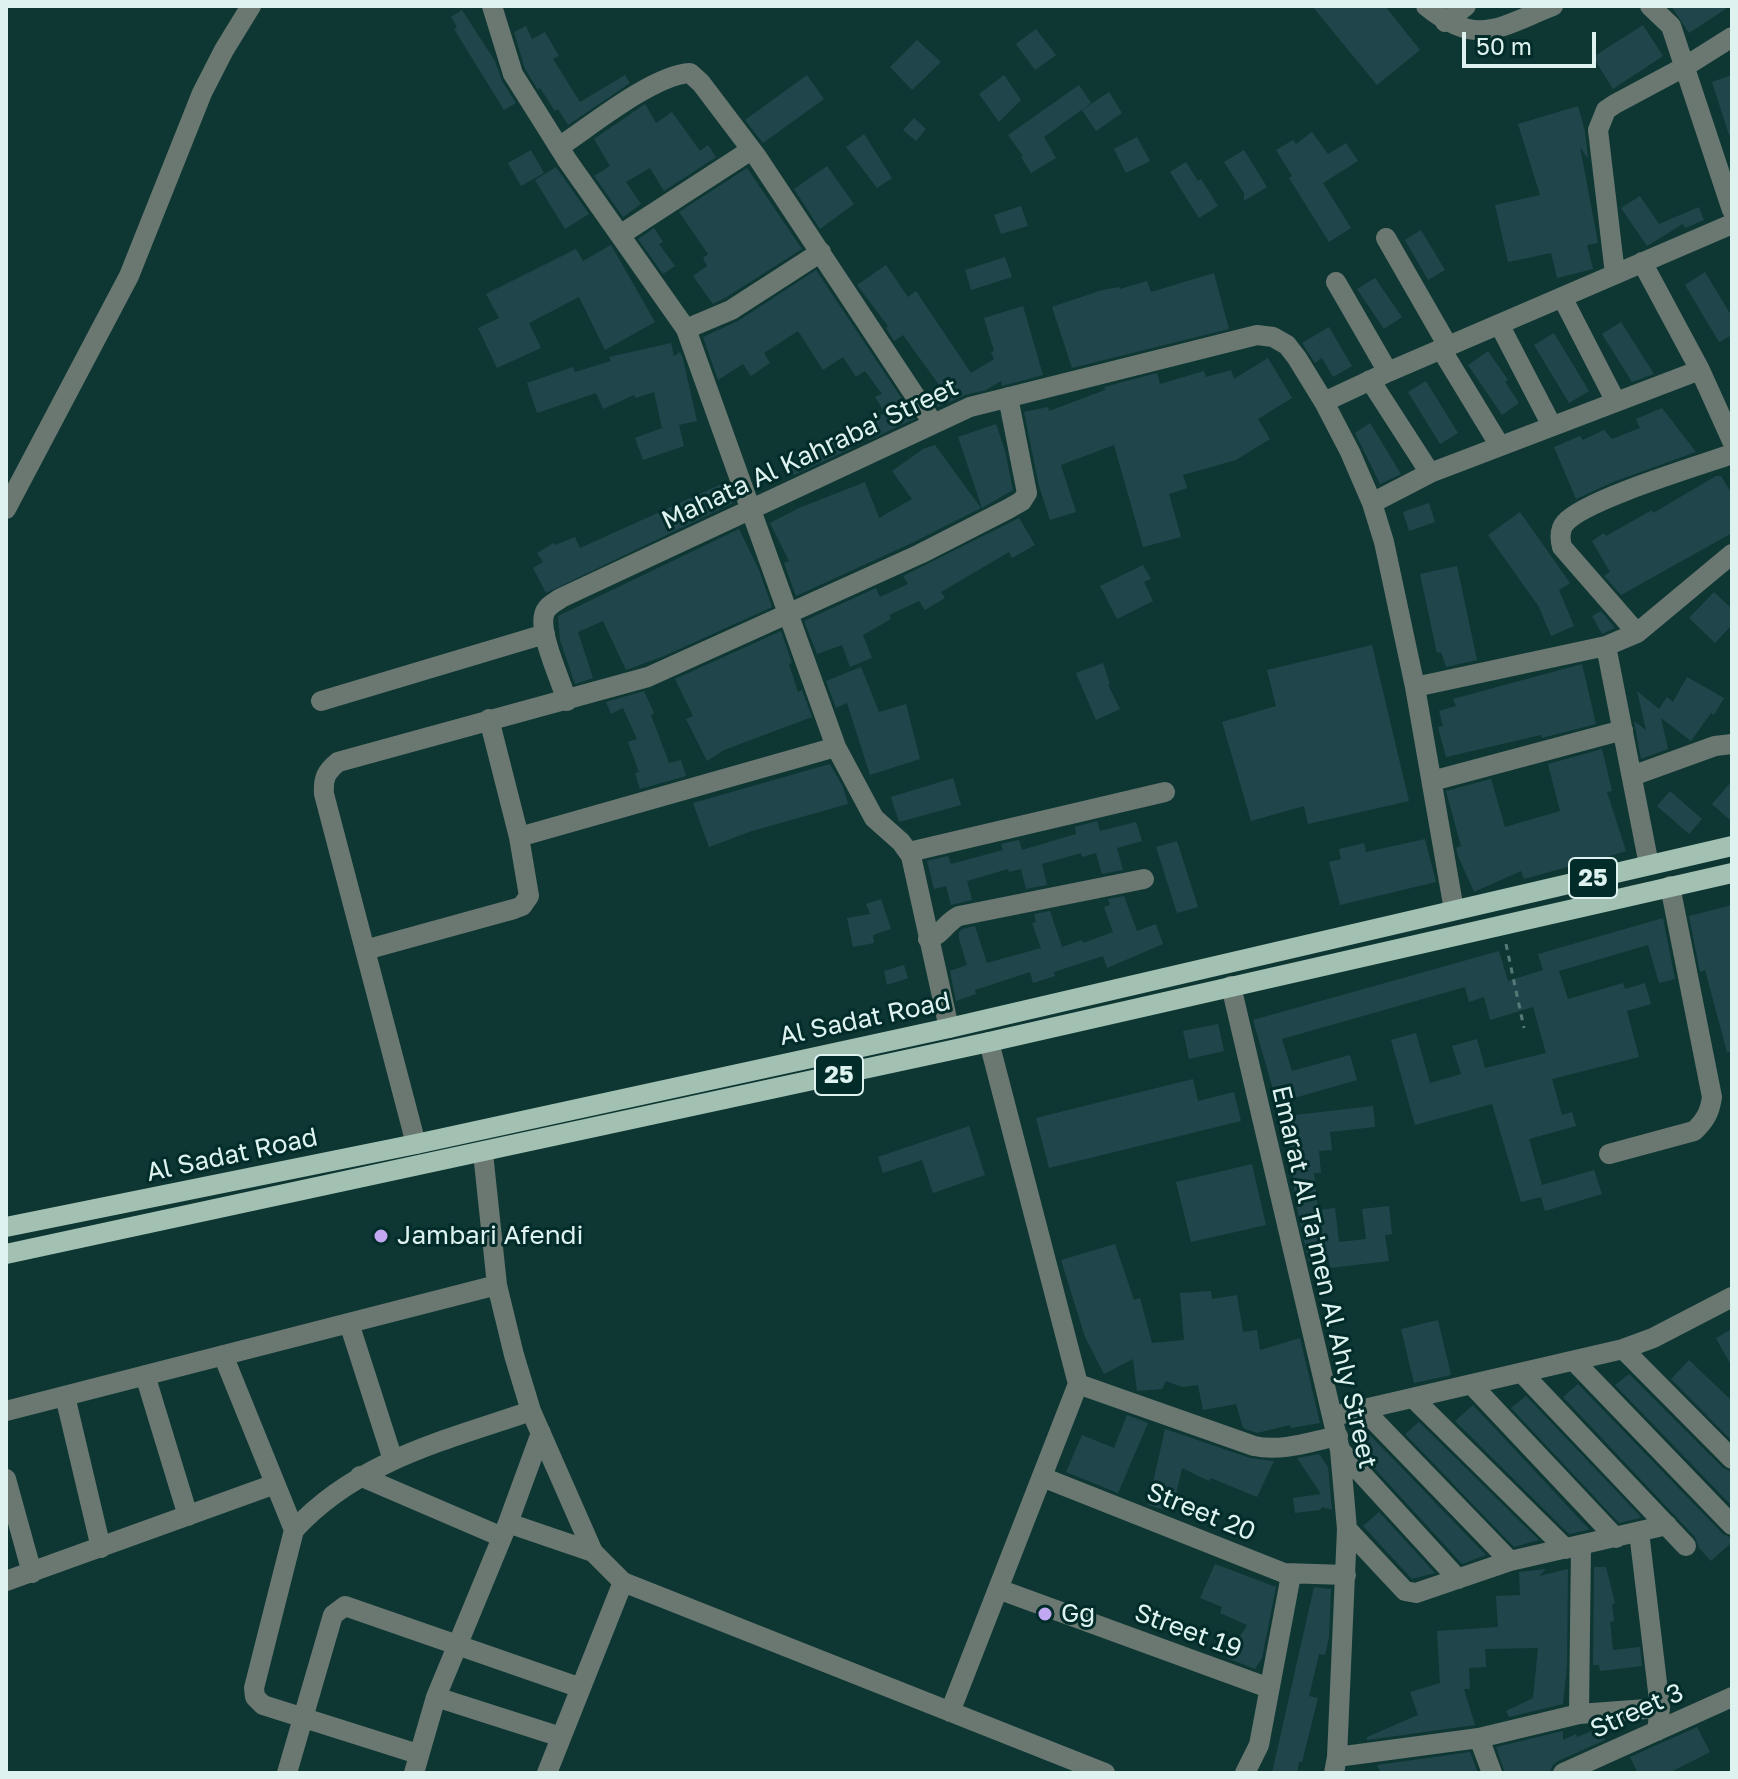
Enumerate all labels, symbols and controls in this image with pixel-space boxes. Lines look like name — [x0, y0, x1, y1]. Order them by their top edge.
scale bar — [1466, 16, 1600, 66]
text: 50 m — [1476, 31, 1532, 60]
street label: Mahata Al Kahraba' Street — [657, 372, 963, 536]
road number: 25 — [1569, 858, 1617, 898]
street label: Al Sadat Road — [777, 986, 953, 1052]
road number: 25 — [815, 1055, 863, 1095]
street label: Emarat Al Ta'men Al Ahly Street — [1265, 1083, 1383, 1471]
street label: Al Sadat Road — [144, 1122, 320, 1188]
place label: Jambari Afendi — [397, 1220, 584, 1252]
marker: Jambari Afendi — [372, 1227, 390, 1245]
street label: Street 20 — [1142, 1476, 1260, 1548]
street label: Street 19 — [1130, 1597, 1246, 1665]
place label: Gg — [1061, 1598, 1095, 1630]
marker: Gg — [1036, 1605, 1054, 1623]
street label: Street 3 — [1586, 1677, 1688, 1745]

